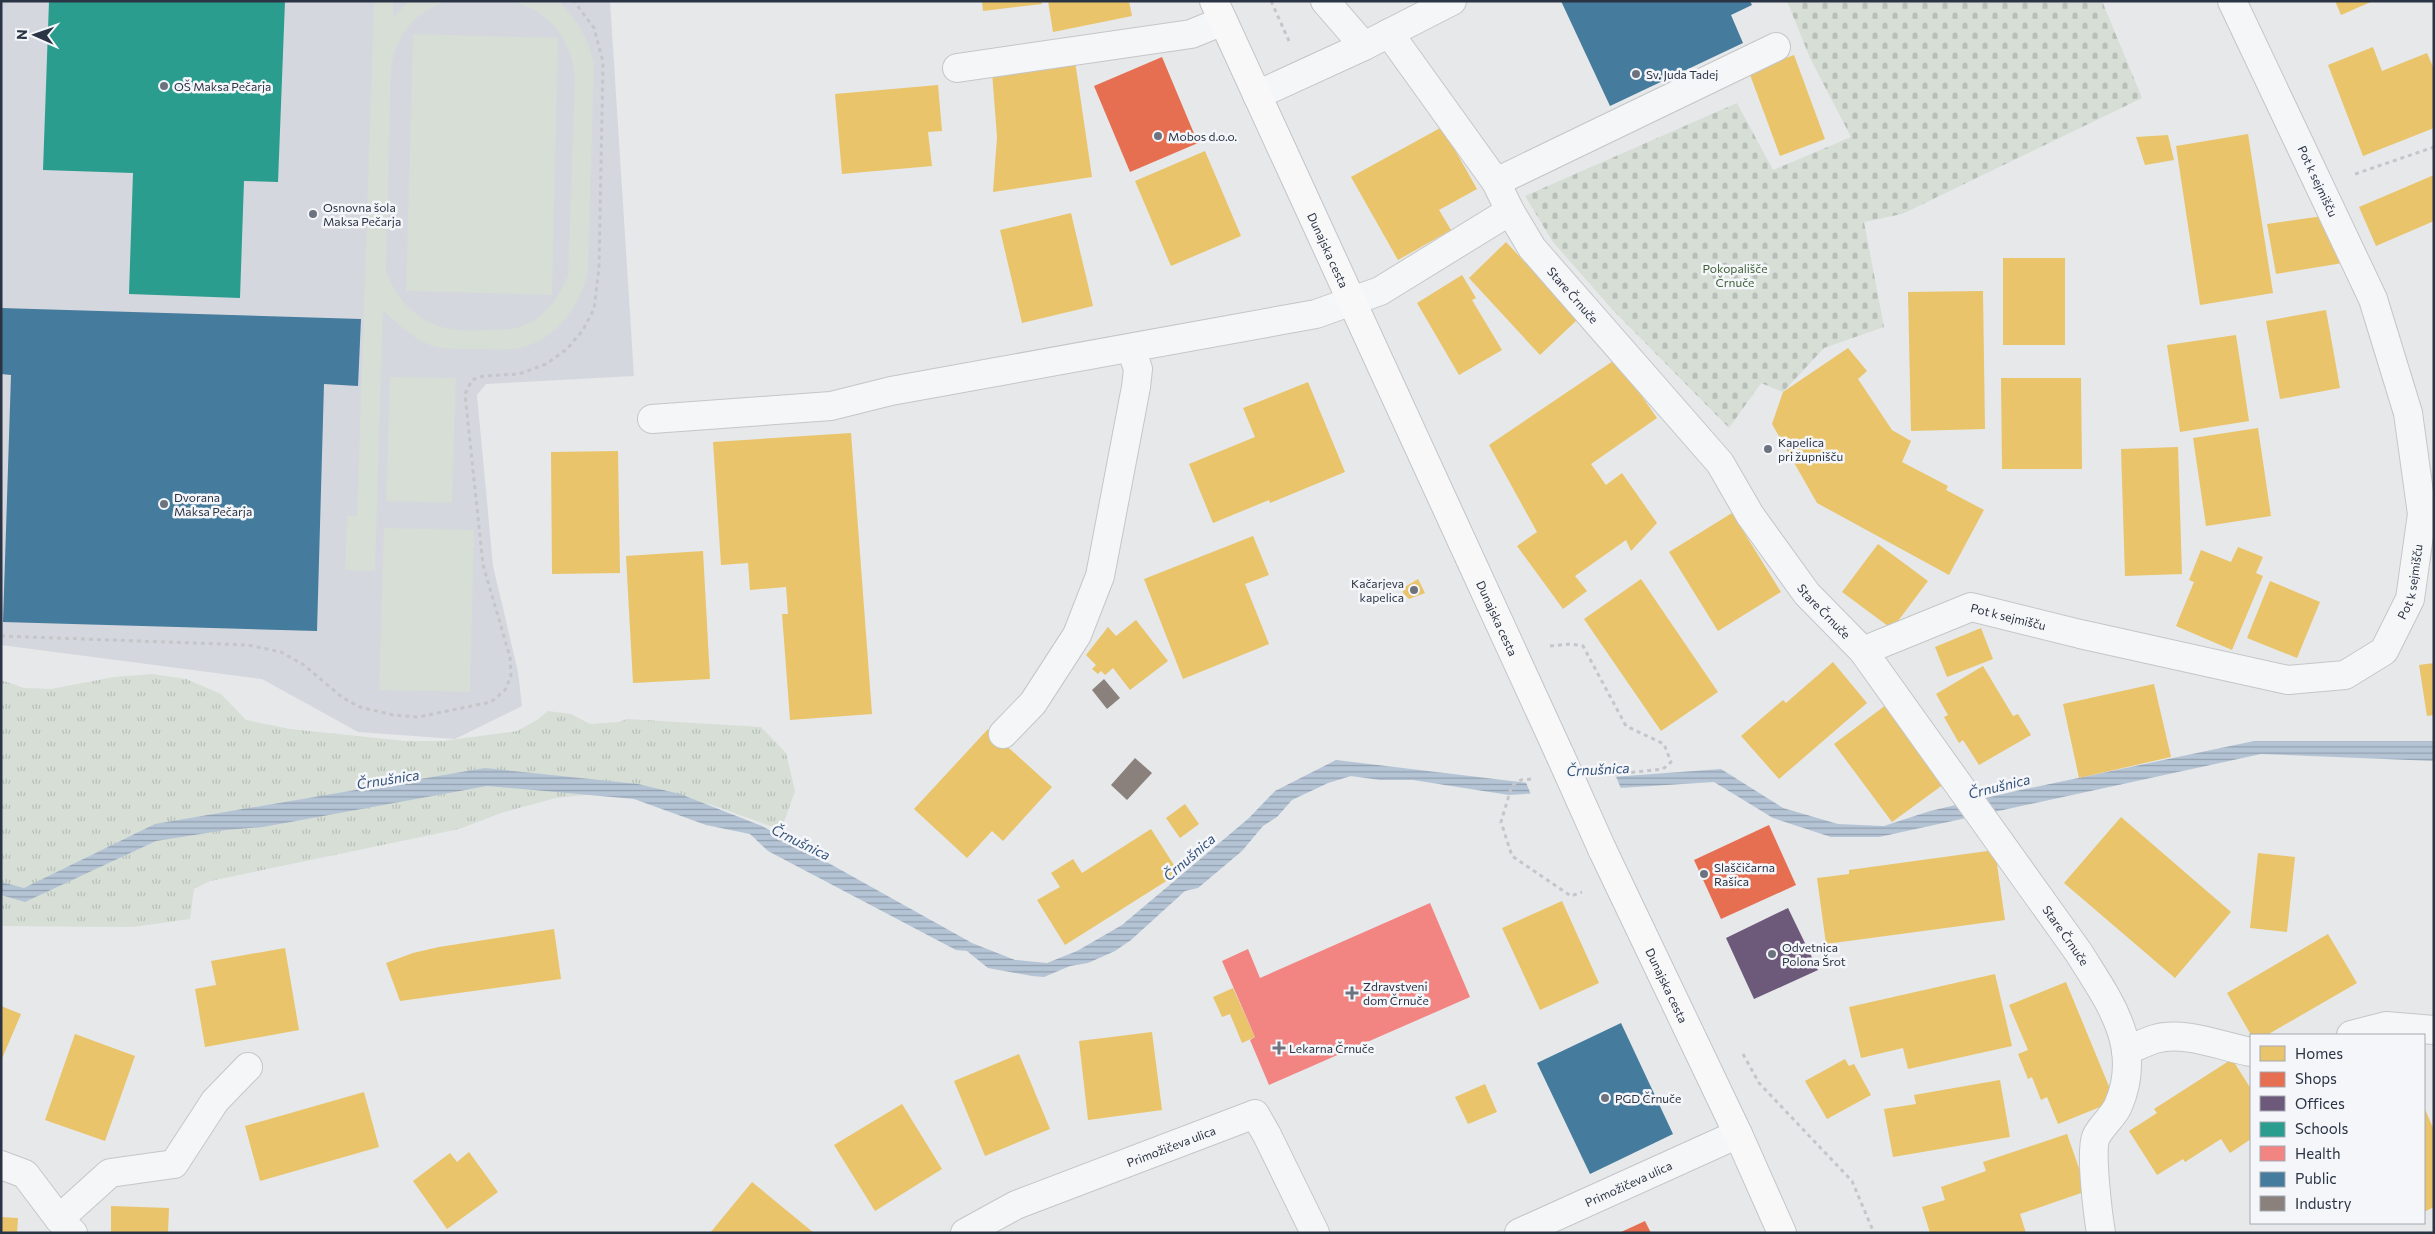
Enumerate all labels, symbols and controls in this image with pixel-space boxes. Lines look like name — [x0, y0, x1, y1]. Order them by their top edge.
north arrow — [10, 10, 60, 60]
text: N — [13, 29, 30, 40]
place label: Sv. Juda Tadej — [1646, 67, 1718, 82]
marker: Sv. Juda Tadej — [1630, 68, 1642, 80]
place label: OŠ Maksa Pečarja — [174, 79, 271, 93]
marker: OŠ Maksa Pečarja — [158, 80, 170, 92]
place label: Mobos d.o.o. — [1168, 129, 1237, 143]
marker: Mobos d.o.o. — [1152, 130, 1164, 142]
street label: Pot k sejmišču — [2295, 143, 2341, 219]
place label: Osnovna šola Maksa Pečarja — [323, 200, 401, 228]
marker: Osnovna šola Maksa Pečarja — [307, 208, 319, 220]
street label: Dunajska cesta — [1305, 210, 1352, 290]
park label: Pokopališče Črnuče — [1702, 261, 1768, 289]
street label: Stare Črnuče — [1545, 264, 1601, 326]
place label: Kapelica pri župnišču — [1778, 435, 1843, 463]
marker: Kapelica pri župnišču — [1762, 443, 1774, 455]
place label: Dvorana Maksa Pečarja — [174, 490, 252, 518]
marker: Dvorana Maksa Pečarja — [158, 498, 170, 510]
street label: Pot k sejmišču — [2394, 543, 2425, 621]
place label: Kačarjeva kapelica — [1351, 576, 1404, 604]
street label: Dunajska cesta — [1474, 578, 1521, 658]
street label: Stare Črnuče — [1795, 581, 1854, 641]
marker: Kačarjeva kapelica — [1408, 584, 1420, 596]
street label: Pot k sejmišču — [1969, 600, 2047, 632]
water label: Črnušnica — [1566, 759, 1630, 779]
water label: Črnušnica — [355, 766, 421, 792]
water label: Črnušnica — [1966, 770, 2032, 802]
water label: Črnušnica — [769, 820, 833, 864]
water label: Črnušnica — [1160, 830, 1218, 884]
place label: Slaščičarna Rašica — [1714, 860, 1775, 888]
marker: Slaščičarna Rašica — [1698, 868, 1710, 880]
street label: Stare Črnuče — [2040, 902, 2092, 968]
place label: Odvetnica Polona Šrot — [1782, 940, 1846, 968]
street label: Dunajska cesta — [1643, 946, 1691, 1025]
marker: Odvetnica Polona Šrot — [1766, 948, 1778, 960]
place label: Zdravstveni dom Črnuče — [1363, 979, 1429, 1007]
marker: Zdravstveni dom Črnuče — [1345, 986, 1359, 1000]
legend — [2250, 1034, 2425, 1224]
place label: Lekarna Črnuče — [1289, 1041, 1374, 1055]
marker: Lekarna Črnuče — [1273, 1042, 1285, 1054]
text: Homes — [2295, 1044, 2343, 1062]
text: Shops — [2295, 1069, 2337, 1087]
place label: PGD Črnuče — [1615, 1091, 1681, 1105]
marker: PGD Črnuče — [1599, 1092, 1611, 1104]
text: Offices — [2295, 1094, 2345, 1112]
text: Schools — [2295, 1119, 2349, 1137]
street label: Primožičeva ulica — [1125, 1123, 1217, 1169]
text: Health — [2295, 1144, 2341, 1162]
street label: Primožičeva ulica — [1583, 1158, 1674, 1209]
text: Public — [2295, 1169, 2337, 1187]
text: Industry — [2295, 1194, 2352, 1212]

